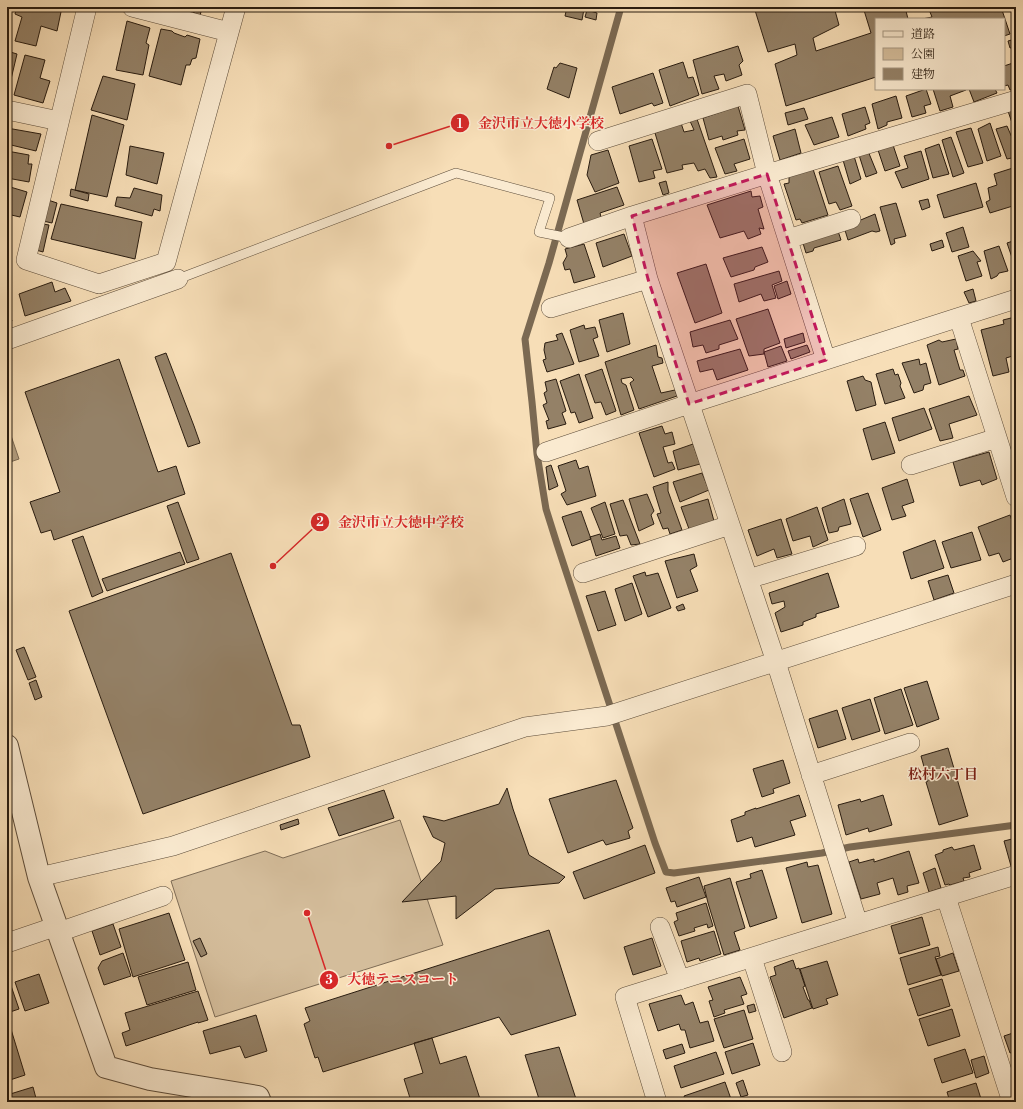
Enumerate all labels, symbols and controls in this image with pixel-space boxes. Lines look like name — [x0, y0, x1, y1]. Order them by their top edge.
legend — [875, 18, 1005, 90]
text: 道路 — [911, 27, 935, 42]
text: 公園 — [911, 47, 935, 62]
text: 建物 — [911, 67, 935, 82]
callout: 金沢市立大徳小学校 — [450, 110, 612, 136]
text: 金沢市立大徳小学校 — [478, 115, 604, 133]
text: 1 — [457, 117, 463, 132]
callout: 金沢市立大徳中学校 — [310, 509, 472, 535]
text: 金沢市立大徳中学校 — [338, 514, 464, 532]
text: 2 — [316, 515, 324, 530]
district label: 松村六丁目 — [908, 766, 978, 784]
callout: 大徳テニスコート — [319, 967, 467, 993]
text: 大徳テニスコート — [347, 971, 459, 989]
text: 3 — [325, 973, 333, 988]

